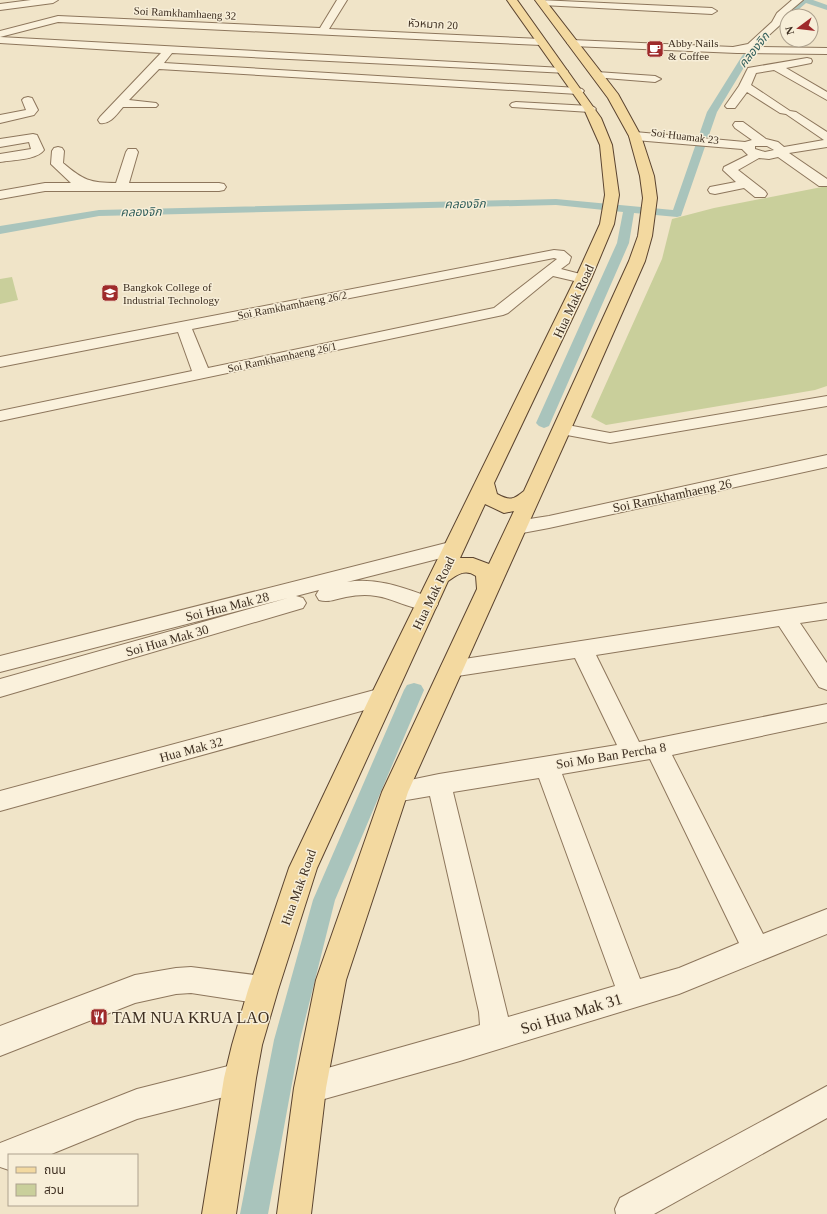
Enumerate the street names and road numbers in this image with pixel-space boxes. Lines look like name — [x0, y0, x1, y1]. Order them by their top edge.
street label: Soi Ramkhamhaeng 32 — [133, 4, 237, 22]
street label: หัวหมาก 20 — [408, 17, 459, 31]
street label: Soi Huamak 23 — [650, 126, 720, 146]
street label: Hua Mak Road — [550, 262, 597, 340]
street label: Soi Ramkhamhaeng 26/2 — [236, 288, 348, 322]
street label: Soi Ramkhamhaeng 26/1 — [226, 340, 338, 374]
street label: Soi Ramkhamhaeng 26 — [611, 475, 733, 515]
street label: Hua Mak Road — [409, 554, 458, 632]
street label: Soi Hua Mak 28 — [184, 589, 270, 624]
street label: Soi Hua Mak 30 — [124, 621, 210, 659]
street label: Hua Mak 32 — [158, 734, 224, 765]
street label: Soi Mo Ban Percha 8 — [555, 739, 667, 772]
street label: Hua Mak Road — [278, 847, 319, 927]
street label: Soi Hua Mak 31 — [518, 990, 624, 1037]

